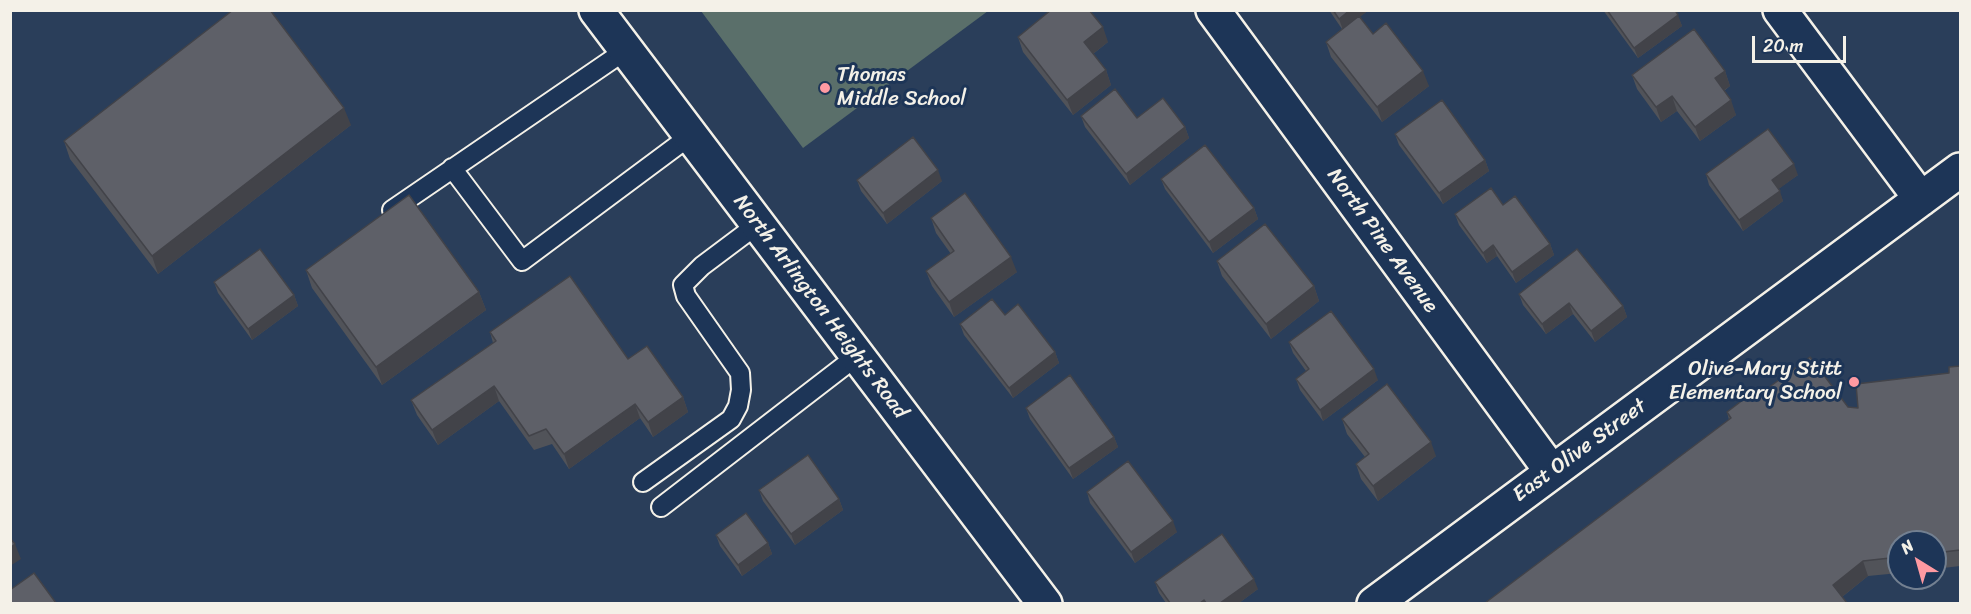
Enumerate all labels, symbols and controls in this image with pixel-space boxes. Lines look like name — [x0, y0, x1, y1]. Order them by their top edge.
scale bar — [1755, 24, 1850, 62]
text: 20 m — [1763, 30, 1803, 62]
place label: Thomas Middle School — [837, 63, 966, 113]
marker: Thomas Middle School — [818, 81, 832, 95]
street label: North Pine Avenue — [1321, 164, 1443, 318]
street label: North Arlington Heights Road — [727, 190, 913, 424]
place label: Olive-Mary Stitt Elementary School — [1669, 357, 1842, 407]
marker: Olive-Mary Stitt Elementary School — [1847, 375, 1861, 389]
street label: East Olive Street — [1508, 394, 1652, 508]
north arrow — [1887, 530, 1947, 590]
text: N — [1894, 532, 1920, 562]

